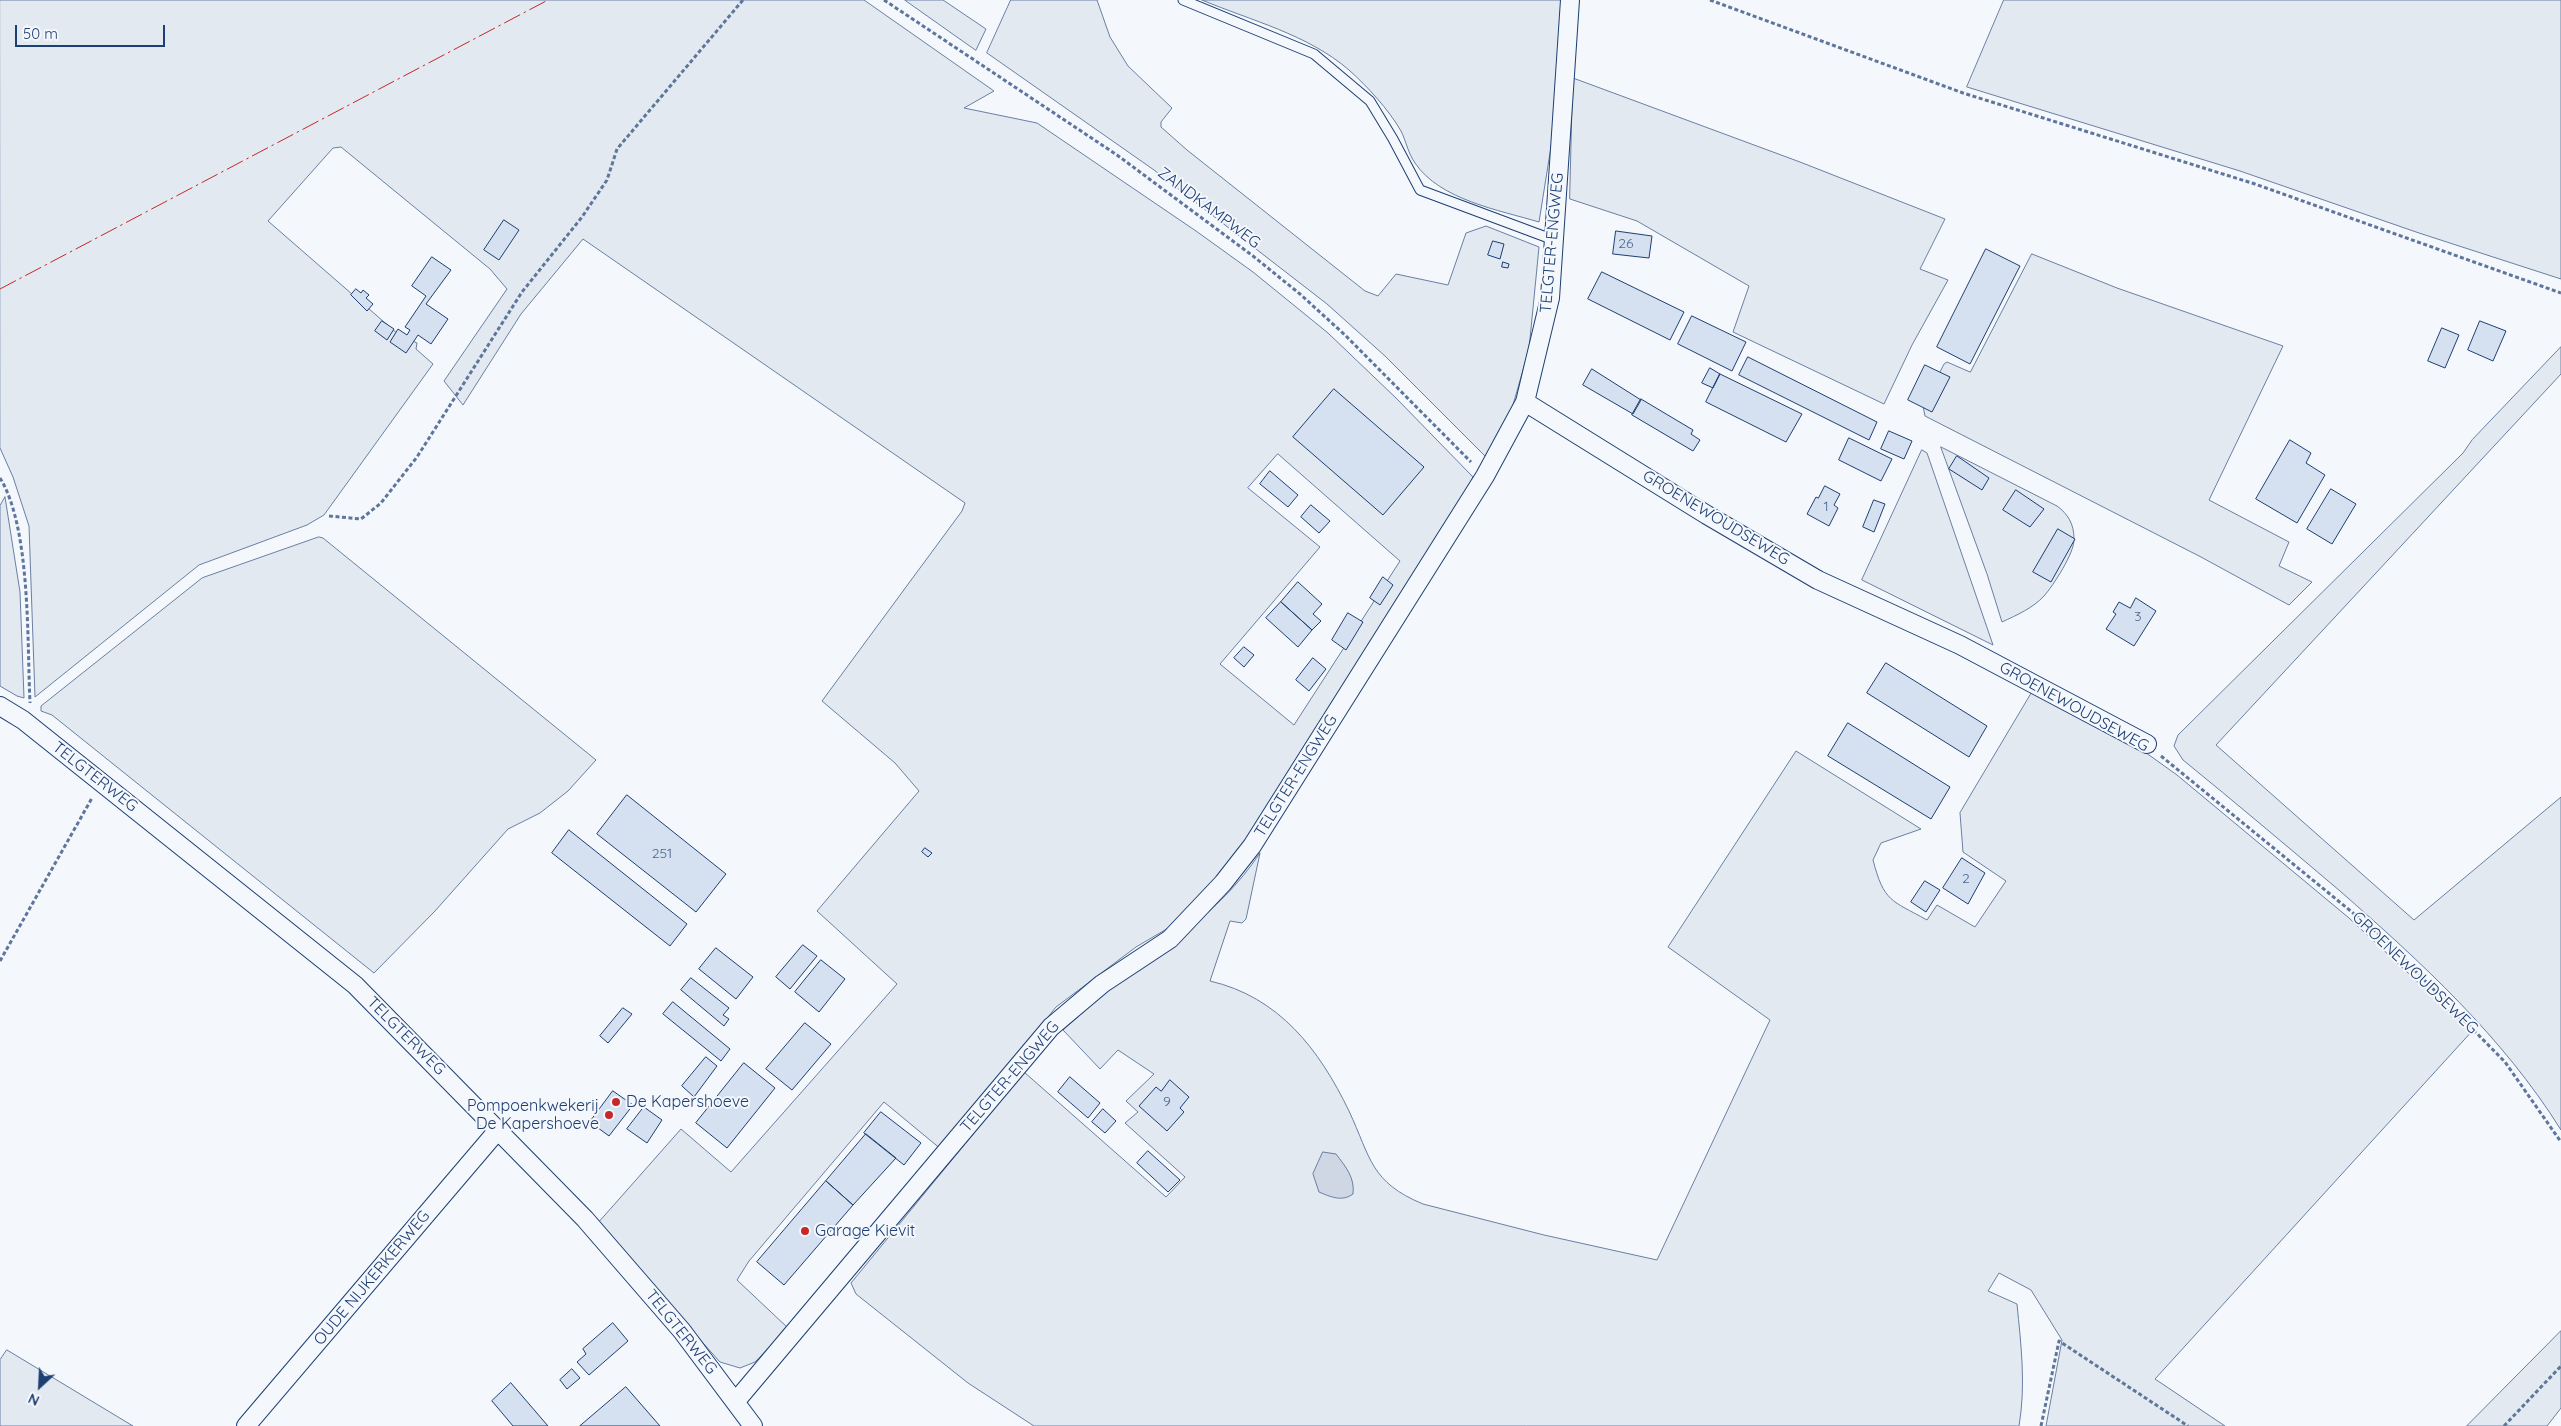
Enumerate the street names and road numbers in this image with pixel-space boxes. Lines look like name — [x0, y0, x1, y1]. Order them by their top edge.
street label: ZANDKAMPWEG — [1154, 163, 1264, 253]
street label: TELGTER-ENGWEG — [1536, 172, 1568, 314]
street label: GROENEWOUDSEWEG — [1639, 466, 1793, 570]
street label: GROENEWOUDSEWEG — [1996, 658, 2152, 756]
street label: TELGTER-ENGWEG — [1251, 711, 1341, 841]
street label: TELGTERWEG — [49, 738, 141, 816]
street label: GROENEWOUDSEWEG — [2348, 908, 2482, 1038]
street label: TELGTERWEG — [363, 993, 449, 1079]
street label: TELGTER-ENGWEG — [957, 1018, 1063, 1136]
street label: OUDE NIJKERKERWEG — [310, 1207, 434, 1349]
street label: TELGTERWEG — [641, 1286, 721, 1378]

